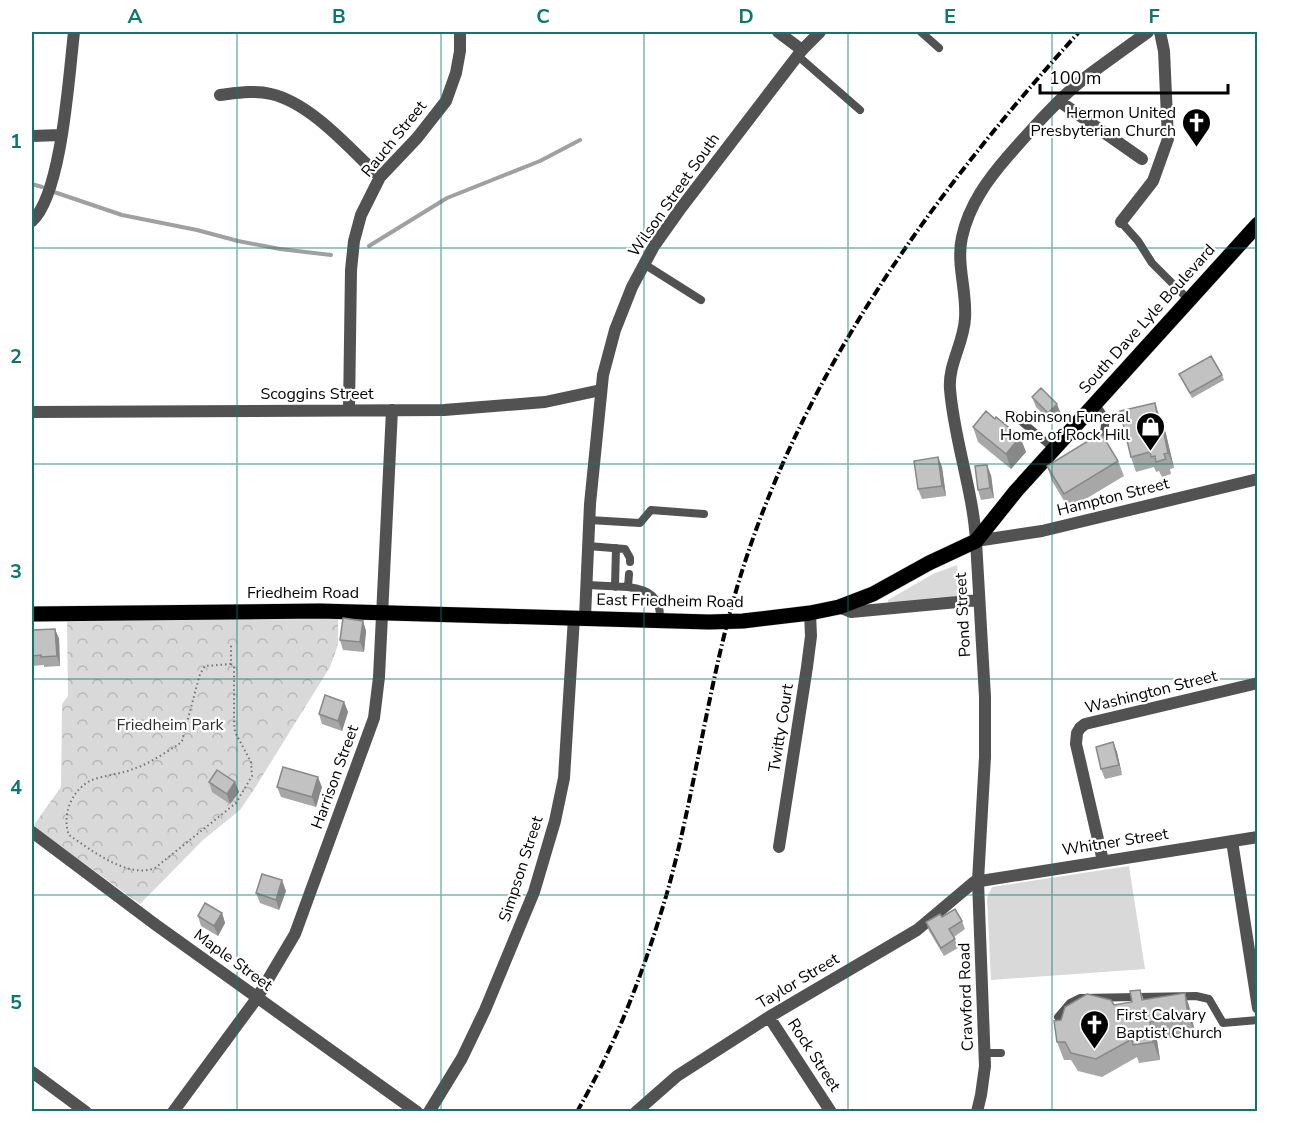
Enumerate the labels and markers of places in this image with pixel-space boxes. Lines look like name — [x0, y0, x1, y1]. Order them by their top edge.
place label: Hermon United Presbyterian Church — [1031, 102, 1176, 142]
church icon: Hermon United Presbyterian Church — [1181, 106, 1213, 148]
place label: Robinson Funeral Home of Rock Hill — [1000, 406, 1130, 446]
shop icon: Robinson Funeral Home of Rock Hill — [1135, 410, 1167, 452]
place label: First Calvary Baptist Church — [1116, 1004, 1222, 1044]
church icon: First Calvary Baptist Church — [1079, 1008, 1111, 1050]

